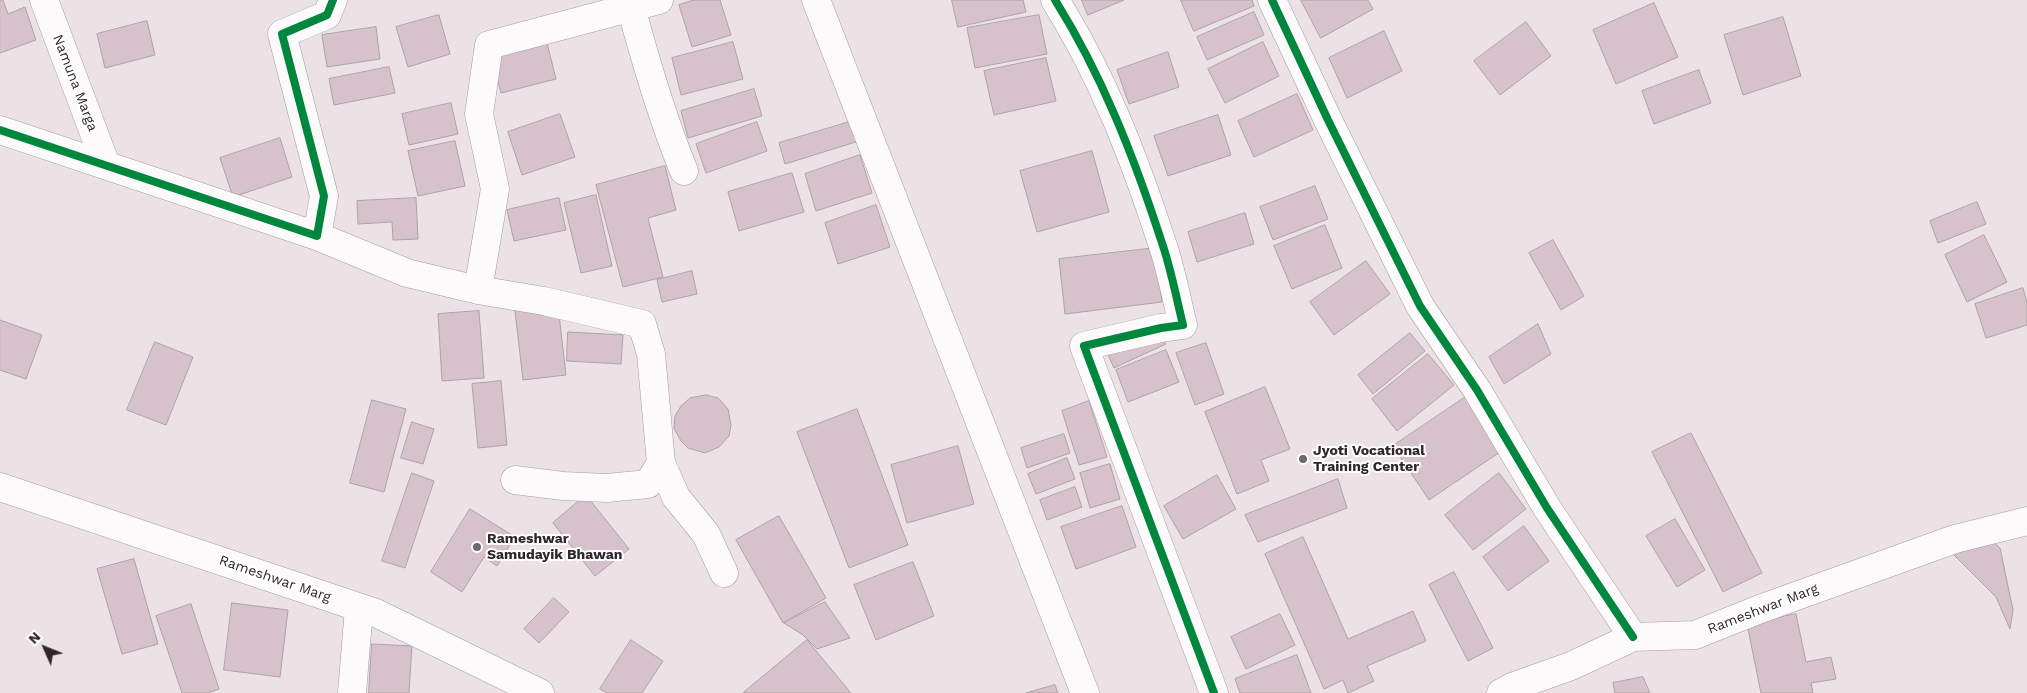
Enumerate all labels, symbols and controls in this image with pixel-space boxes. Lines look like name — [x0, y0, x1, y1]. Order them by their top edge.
street label: Namuna Marga — [49, 32, 101, 134]
place label: Jyoti Vocational Training Center — [1313, 443, 1425, 476]
marker: Jyoti Vocational Training Center — [1297, 453, 1309, 465]
place label: Rameshwar Samudayik Bhawan — [487, 531, 622, 564]
marker: Rameshwar Samudayik Bhawan — [471, 541, 483, 553]
street label: Rameshwar Marg — [217, 552, 333, 606]
street label: Rameshwar Marg — [1705, 580, 1821, 638]
north arrow — [20, 623, 70, 673]
text: N — [25, 628, 44, 647]

